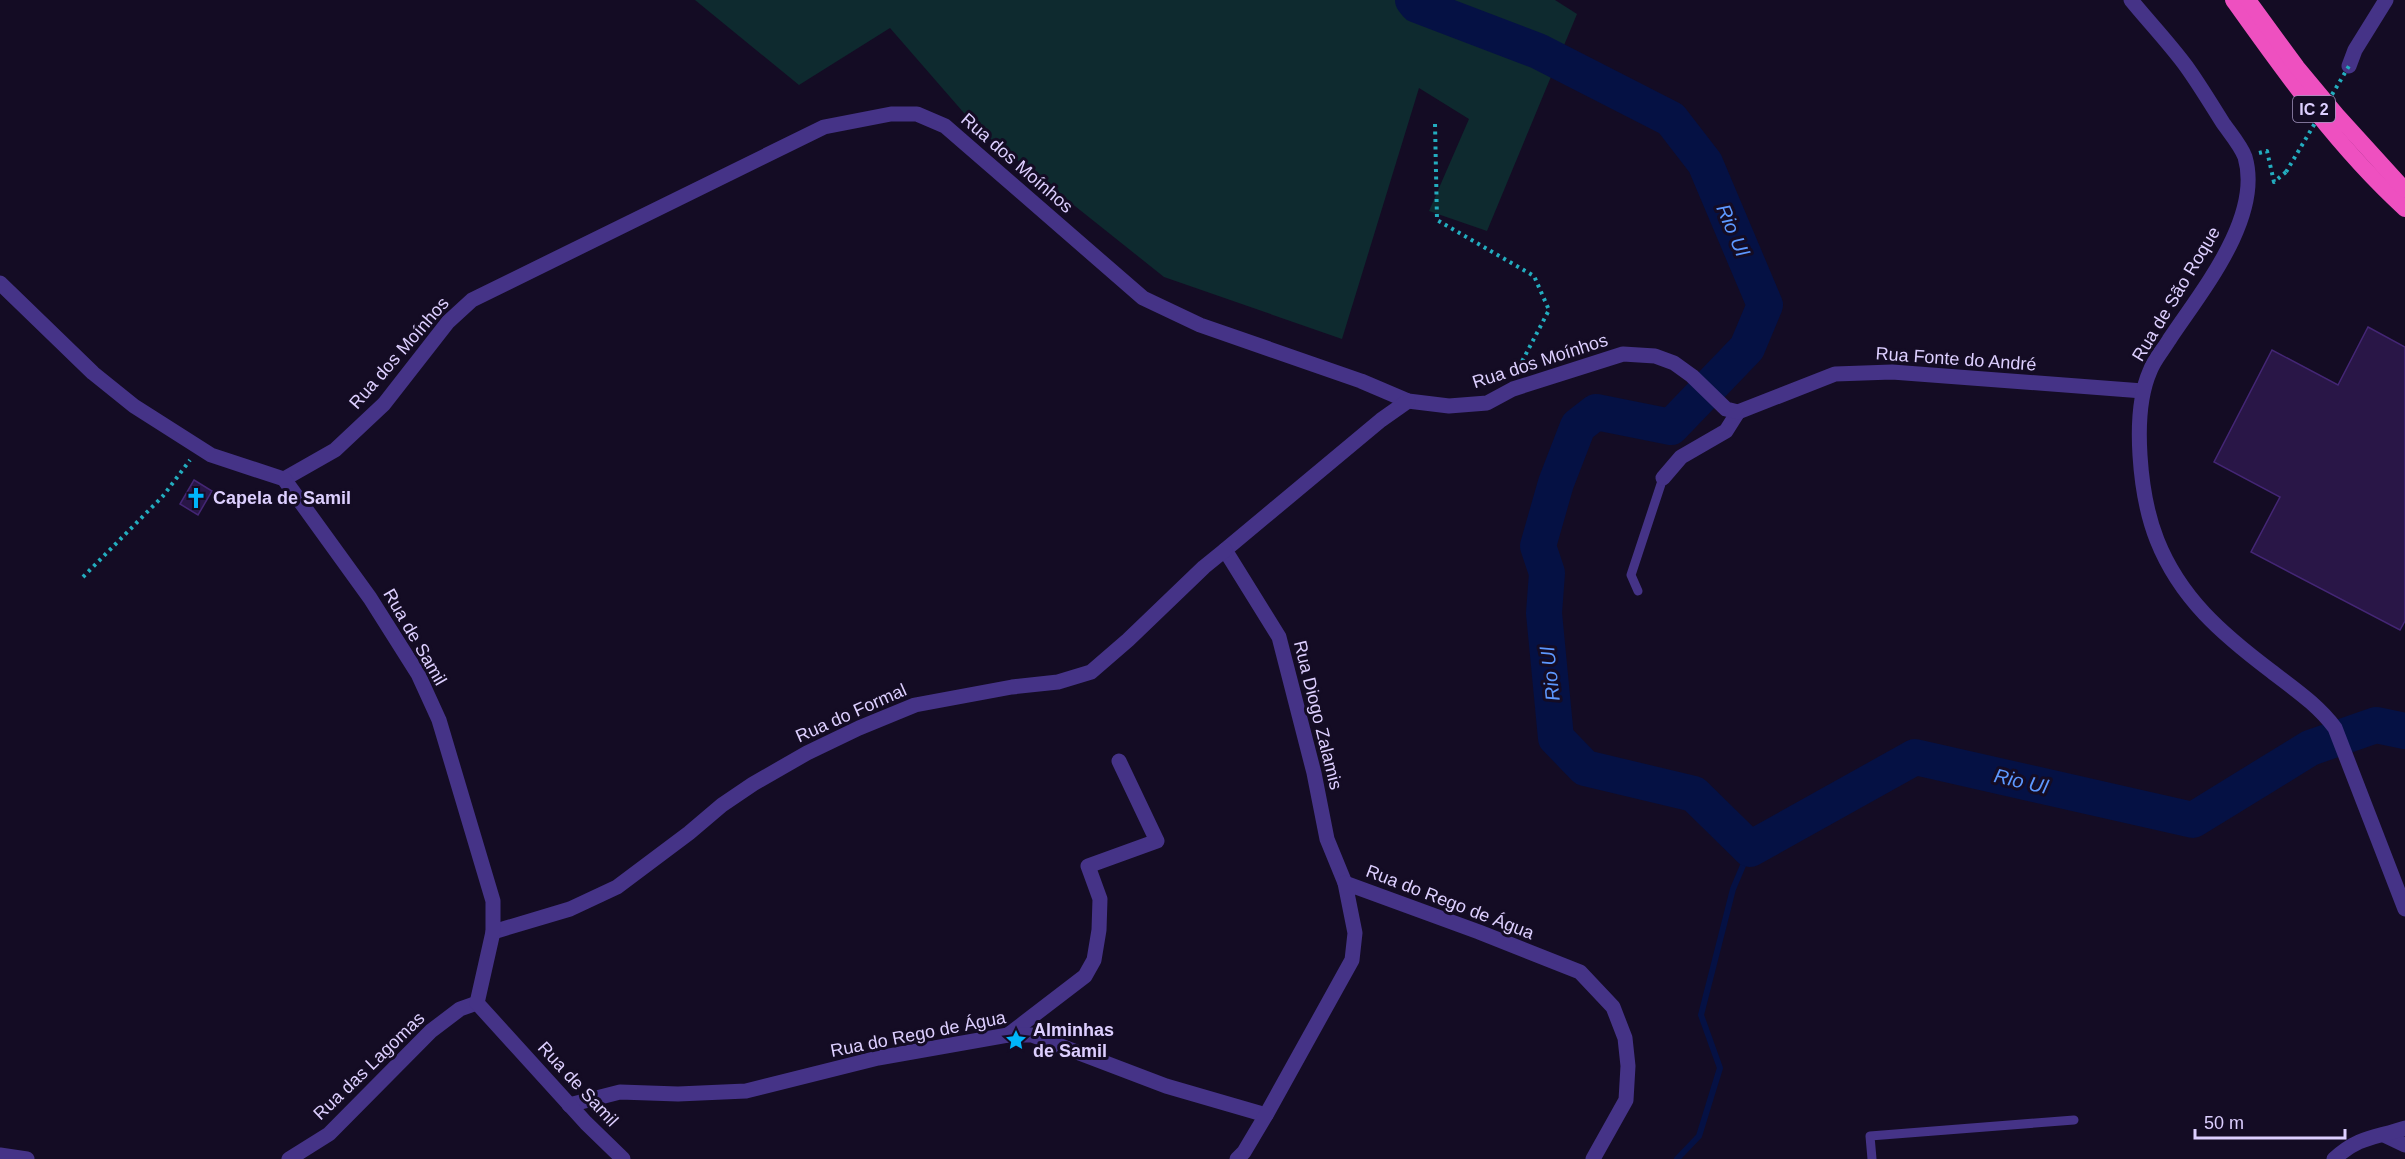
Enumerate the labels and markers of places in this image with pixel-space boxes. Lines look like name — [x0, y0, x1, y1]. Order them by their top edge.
church icon: Capela de Samil — [184, 486, 208, 510]
place label: Capela de Samil — [213, 488, 351, 508]
place label: Alminhas de Samil — [1033, 1020, 1114, 1061]
place icon: Alminhas de Samil — [1004, 1028, 1028, 1052]

